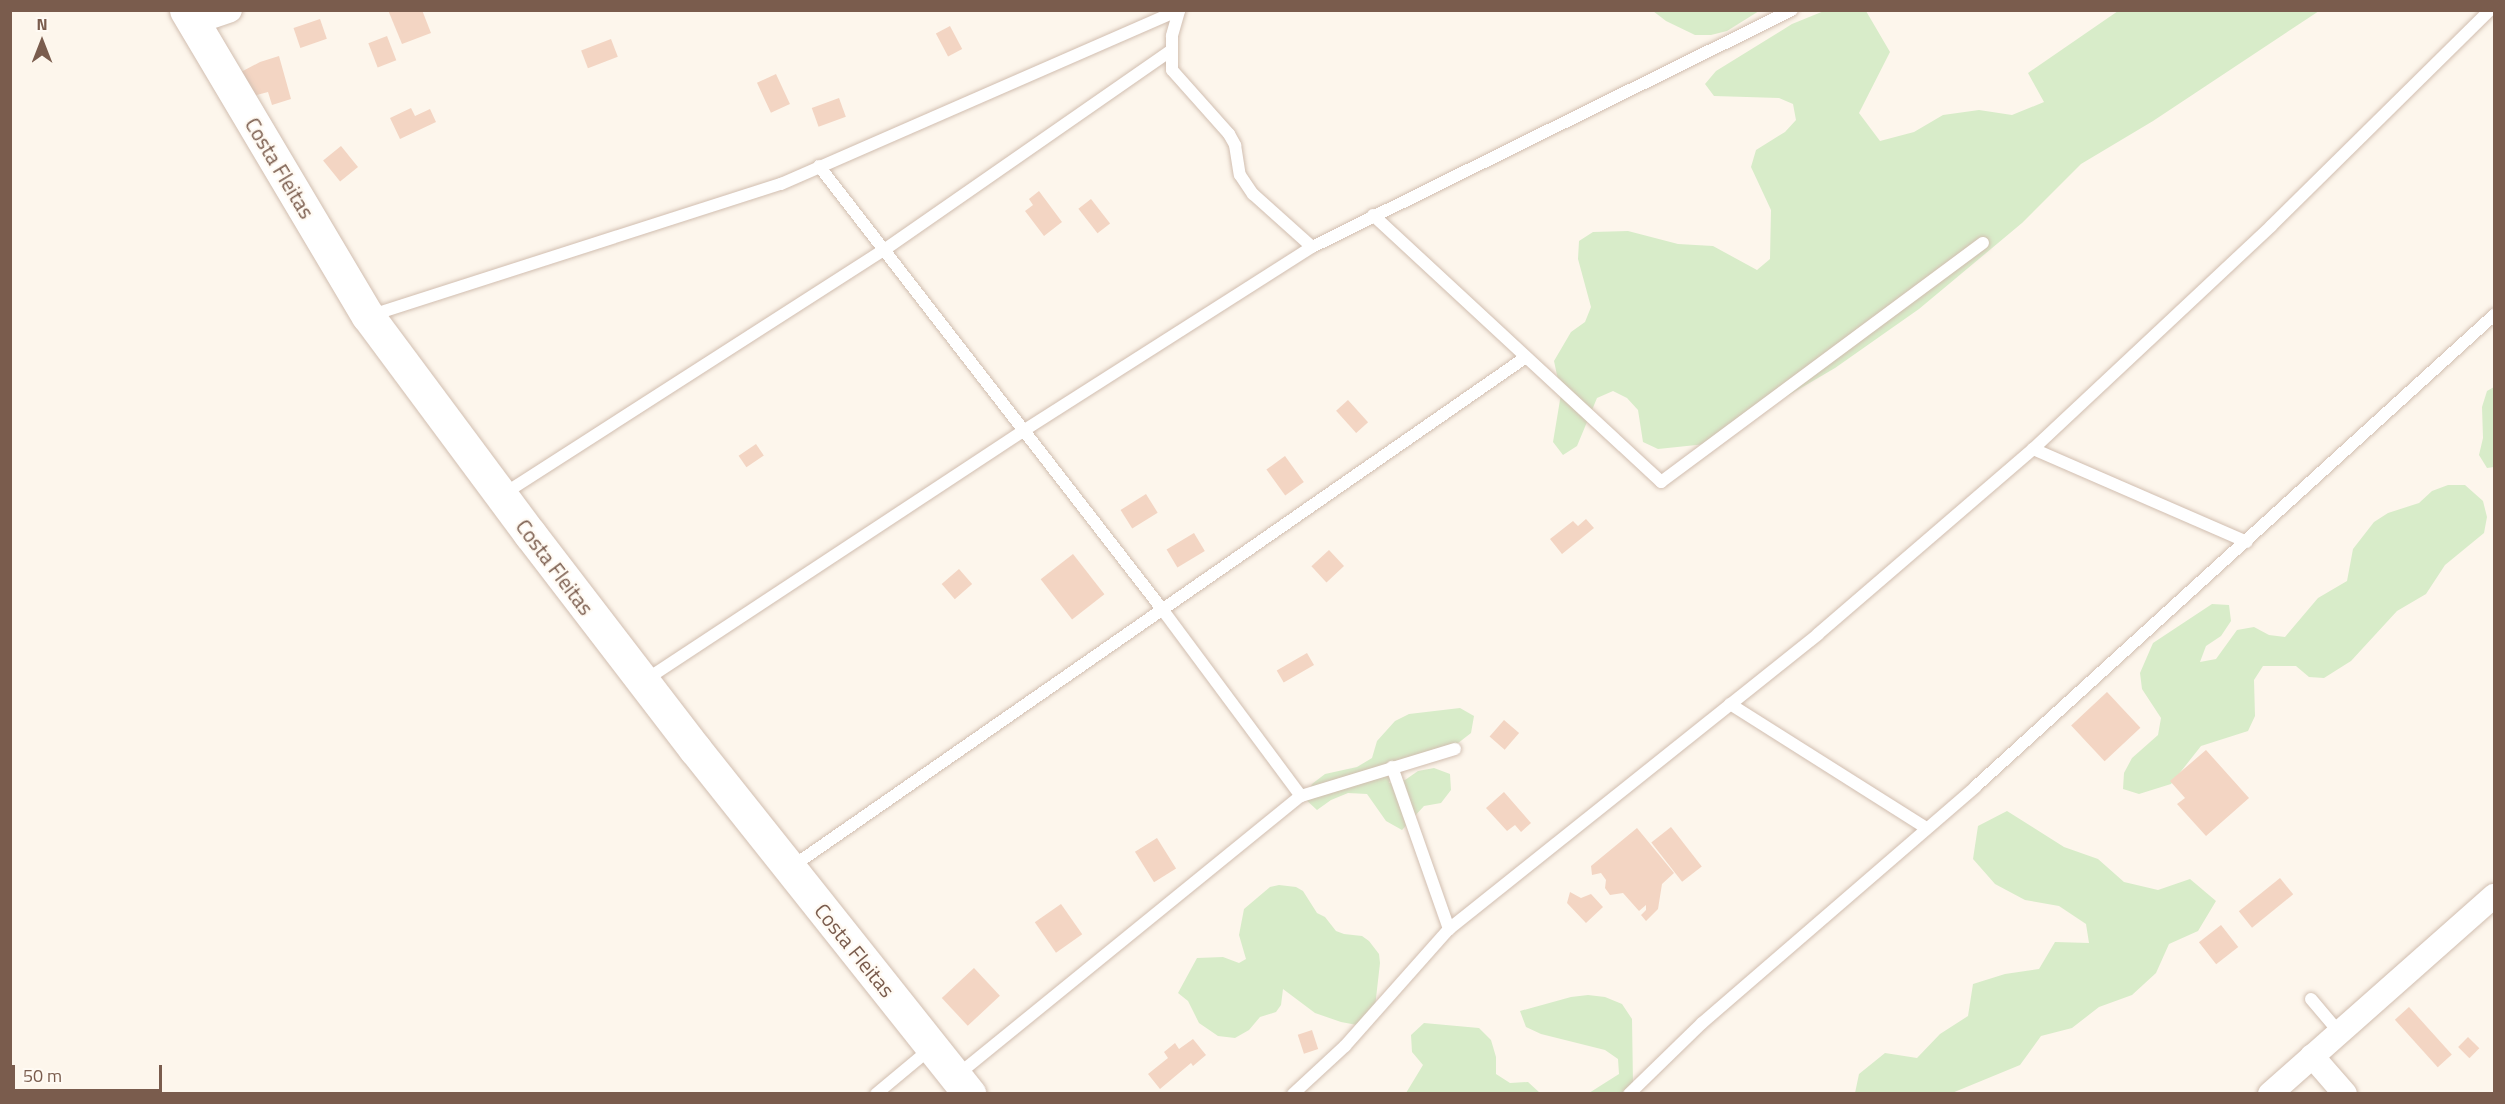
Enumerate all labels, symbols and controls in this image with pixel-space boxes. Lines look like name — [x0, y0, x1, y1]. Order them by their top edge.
north arrow — [12, 12, 72, 72]
text: N — [36, 12, 48, 36]
street label: Costa Fleitas — [240, 113, 320, 223]
street label: Costa Fleitas — [511, 514, 599, 620]
street label: Costa Fleitas — [810, 898, 900, 1002]
scale bar — [15, 1053, 165, 1091]
text: 50 m — [23, 1062, 62, 1089]

